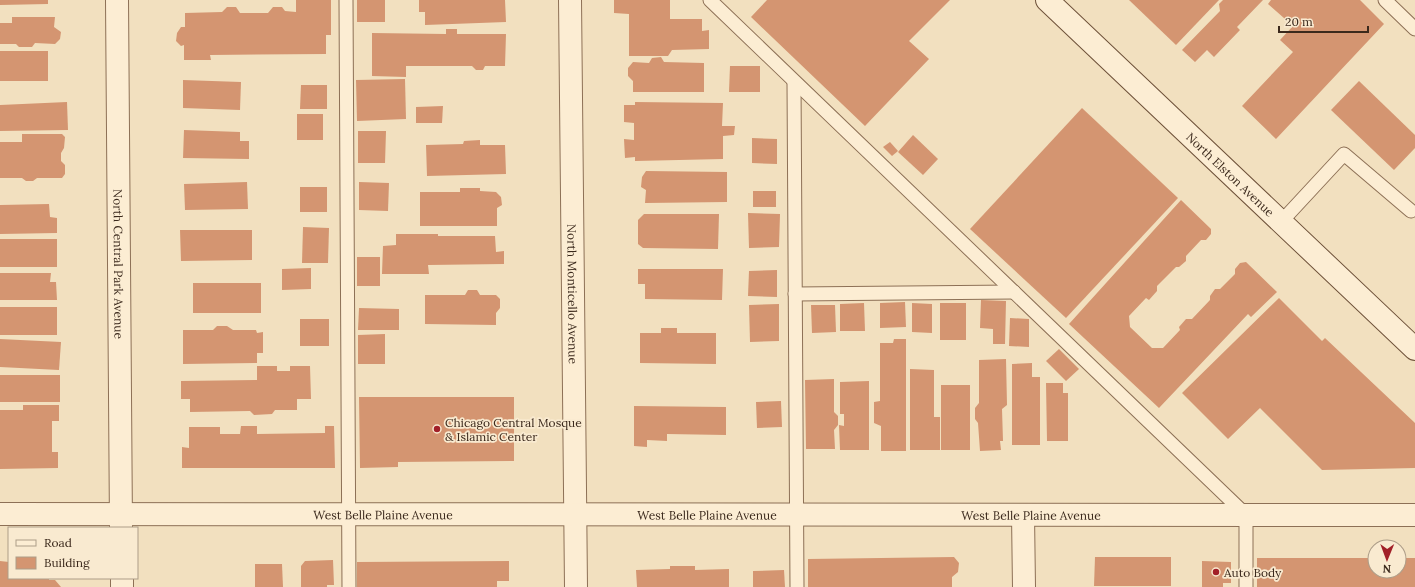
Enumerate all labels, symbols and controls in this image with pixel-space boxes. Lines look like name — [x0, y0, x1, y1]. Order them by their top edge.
scale bar — [1279, 8, 1368, 34]
text: 20 m — [1285, 14, 1313, 29]
street label: North Elston Avenue — [1183, 129, 1278, 220]
street label: North Central Park Avenue — [111, 189, 127, 339]
street label: North Monticello Avenue — [565, 224, 581, 364]
place label: Chicago Central Mosque & Islamic Center — [445, 415, 582, 444]
marker: Chicago Central Mosque & Islamic Center — [432, 424, 442, 434]
street label: West Belle Plaine Avenue — [313, 507, 453, 522]
street label: West Belle Plaine Avenue — [637, 507, 777, 522]
street label: West Belle Plaine Avenue — [961, 507, 1101, 522]
legend — [8, 527, 138, 579]
text: Road — [44, 535, 72, 550]
north arrow — [1367, 539, 1407, 579]
text: Building — [44, 555, 90, 570]
text: N — [1382, 562, 1391, 576]
place label: Auto Body — [1223, 565, 1282, 580]
marker: Auto Body — [1211, 567, 1221, 577]

